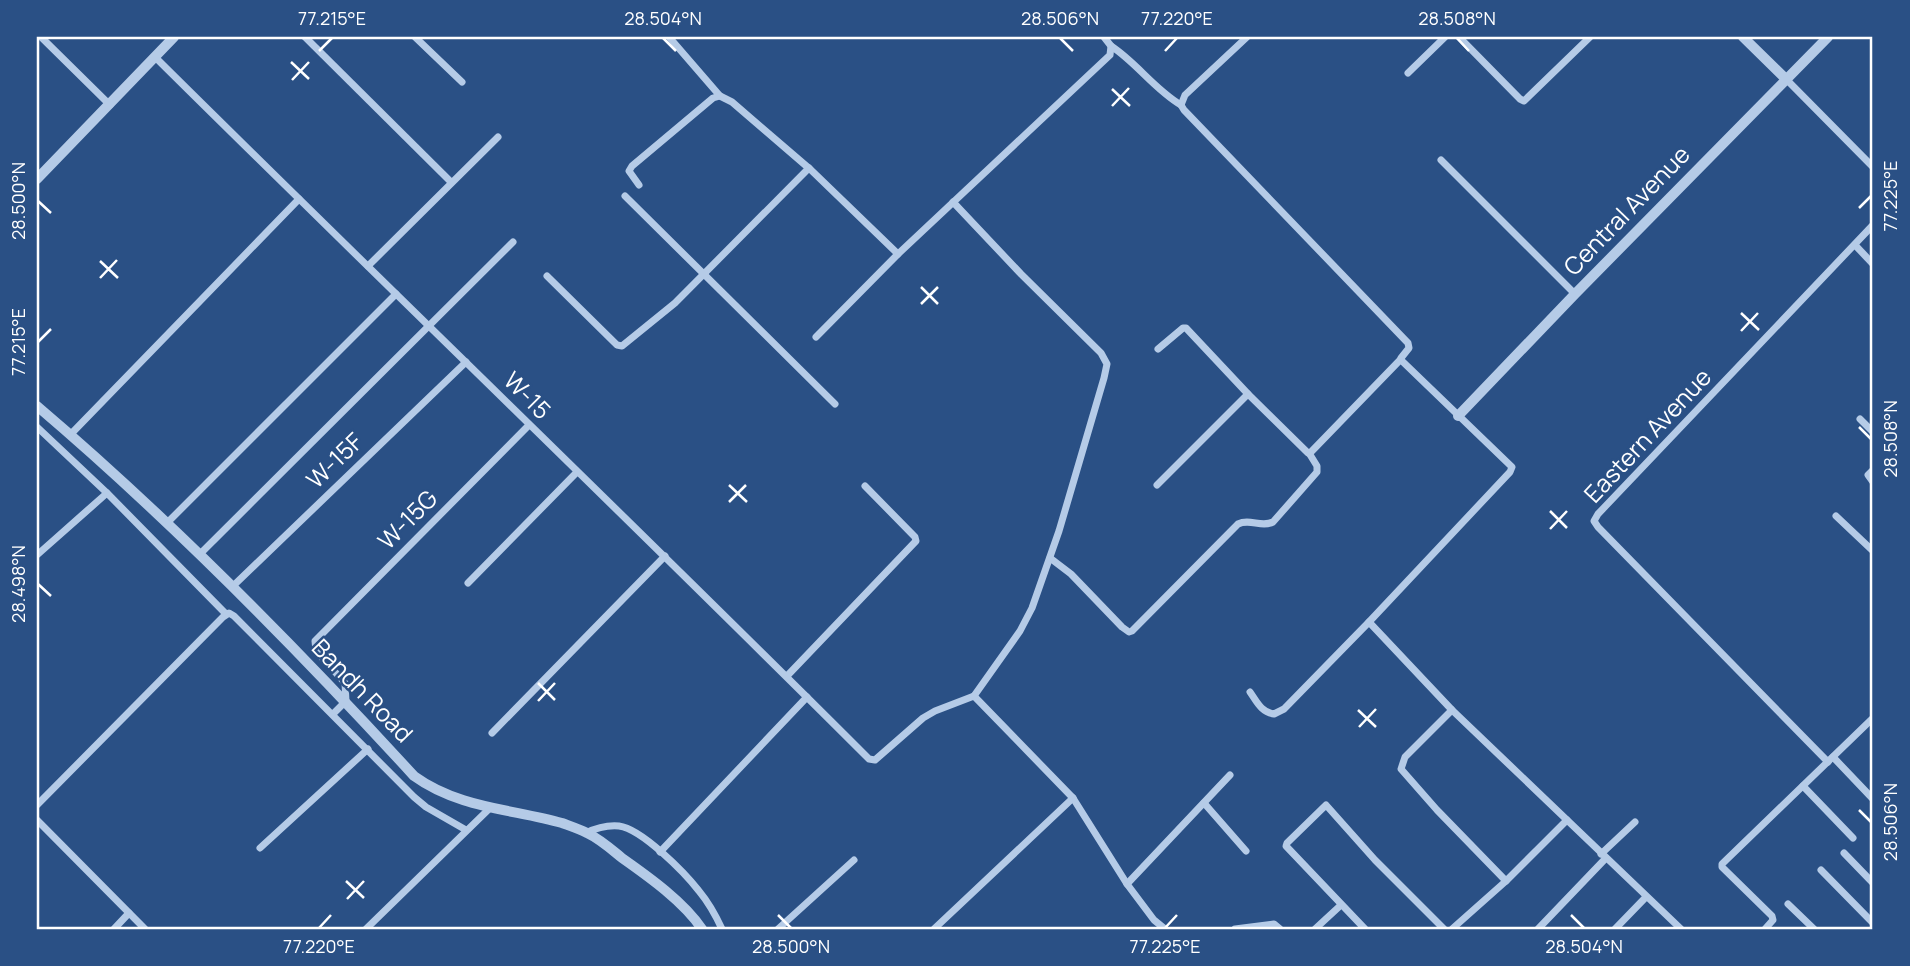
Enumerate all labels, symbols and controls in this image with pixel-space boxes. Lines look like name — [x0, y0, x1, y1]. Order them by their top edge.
text: 77.215°E — [298, 6, 366, 30]
text: 28.504°N — [624, 6, 702, 30]
text: 28.506°N — [1021, 6, 1099, 30]
text: 77.220°E — [1141, 6, 1213, 30]
text: 28.508°N — [1418, 6, 1496, 30]
street label: Central Avenue — [1555, 138, 1696, 282]
text: 77.225°E — [1878, 160, 1902, 232]
text: 28.500°N — [6, 162, 30, 240]
text: 77.215°E — [6, 308, 30, 376]
street label: Eastern Avenue — [1576, 361, 1718, 509]
street label: W-15 — [497, 364, 559, 426]
text: 28.508°N — [1878, 400, 1902, 478]
street label: W-15F — [298, 425, 369, 495]
street label: W-15G — [370, 482, 444, 556]
text: 28.498°N — [6, 545, 30, 623]
street label: Bandh Road — [305, 631, 421, 749]
text: 28.506°N — [1878, 783, 1902, 861]
text: 77.220°E — [283, 934, 355, 958]
text: 28.500°N — [752, 934, 830, 958]
text: 77.225°E — [1129, 934, 1201, 958]
text: 28.504°N — [1545, 934, 1623, 958]

